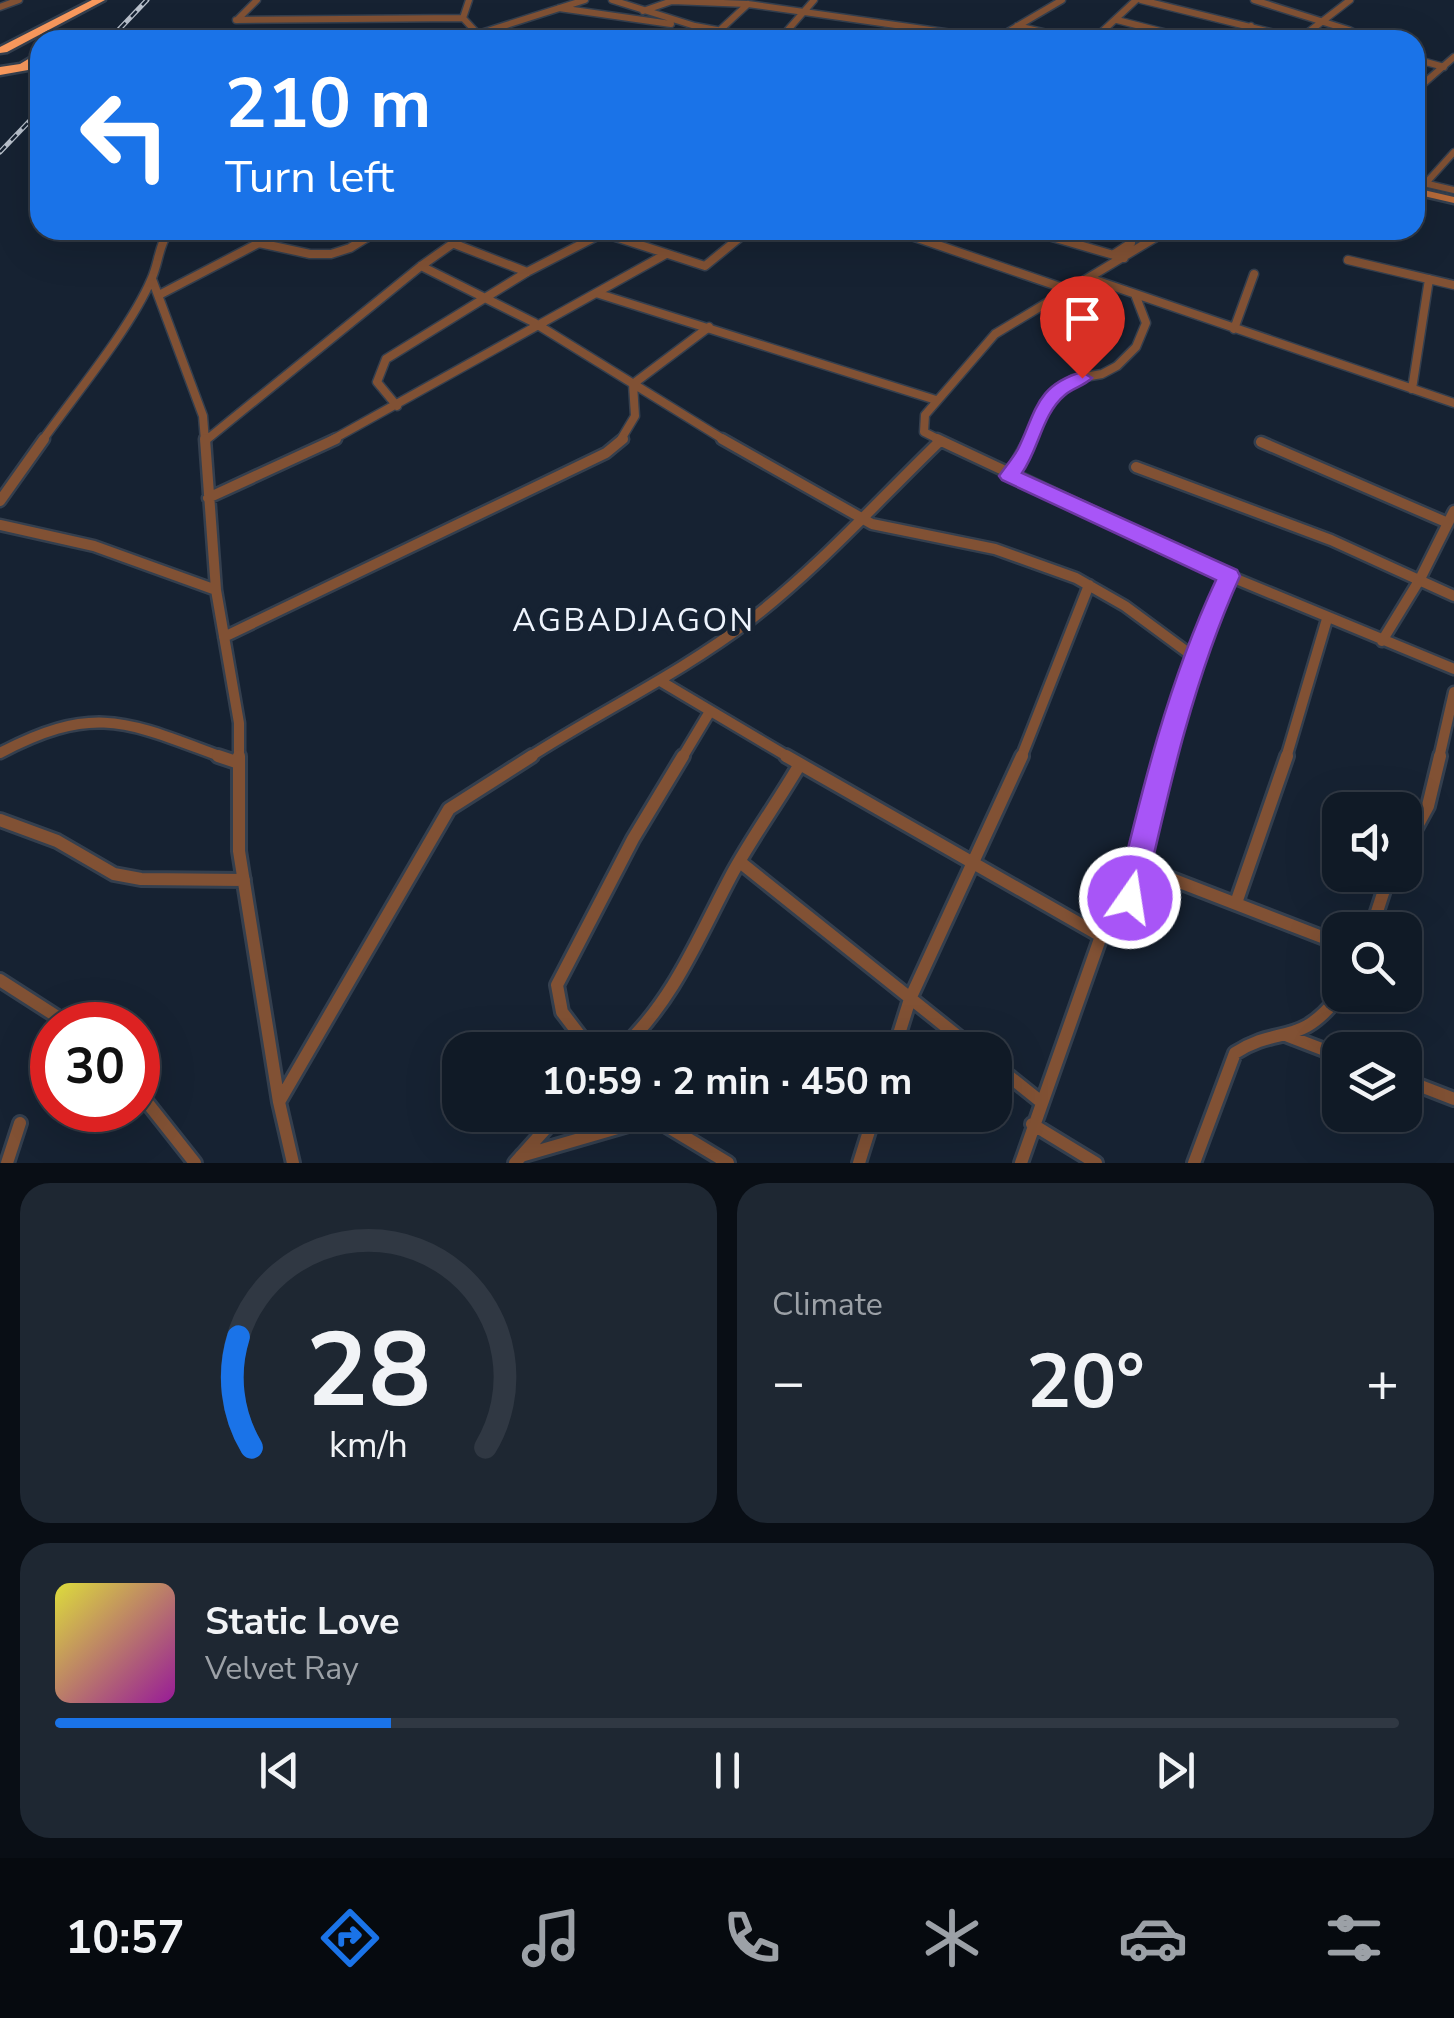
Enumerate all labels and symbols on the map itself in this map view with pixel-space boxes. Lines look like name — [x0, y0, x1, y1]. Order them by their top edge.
pin — [1040, 276, 1125, 379]
district label: AGBADJAGON — [512, 599, 756, 642]
position arrow — [1078, 846, 1182, 950]
speed limit sign: 30 — [30, 1002, 160, 1132]

